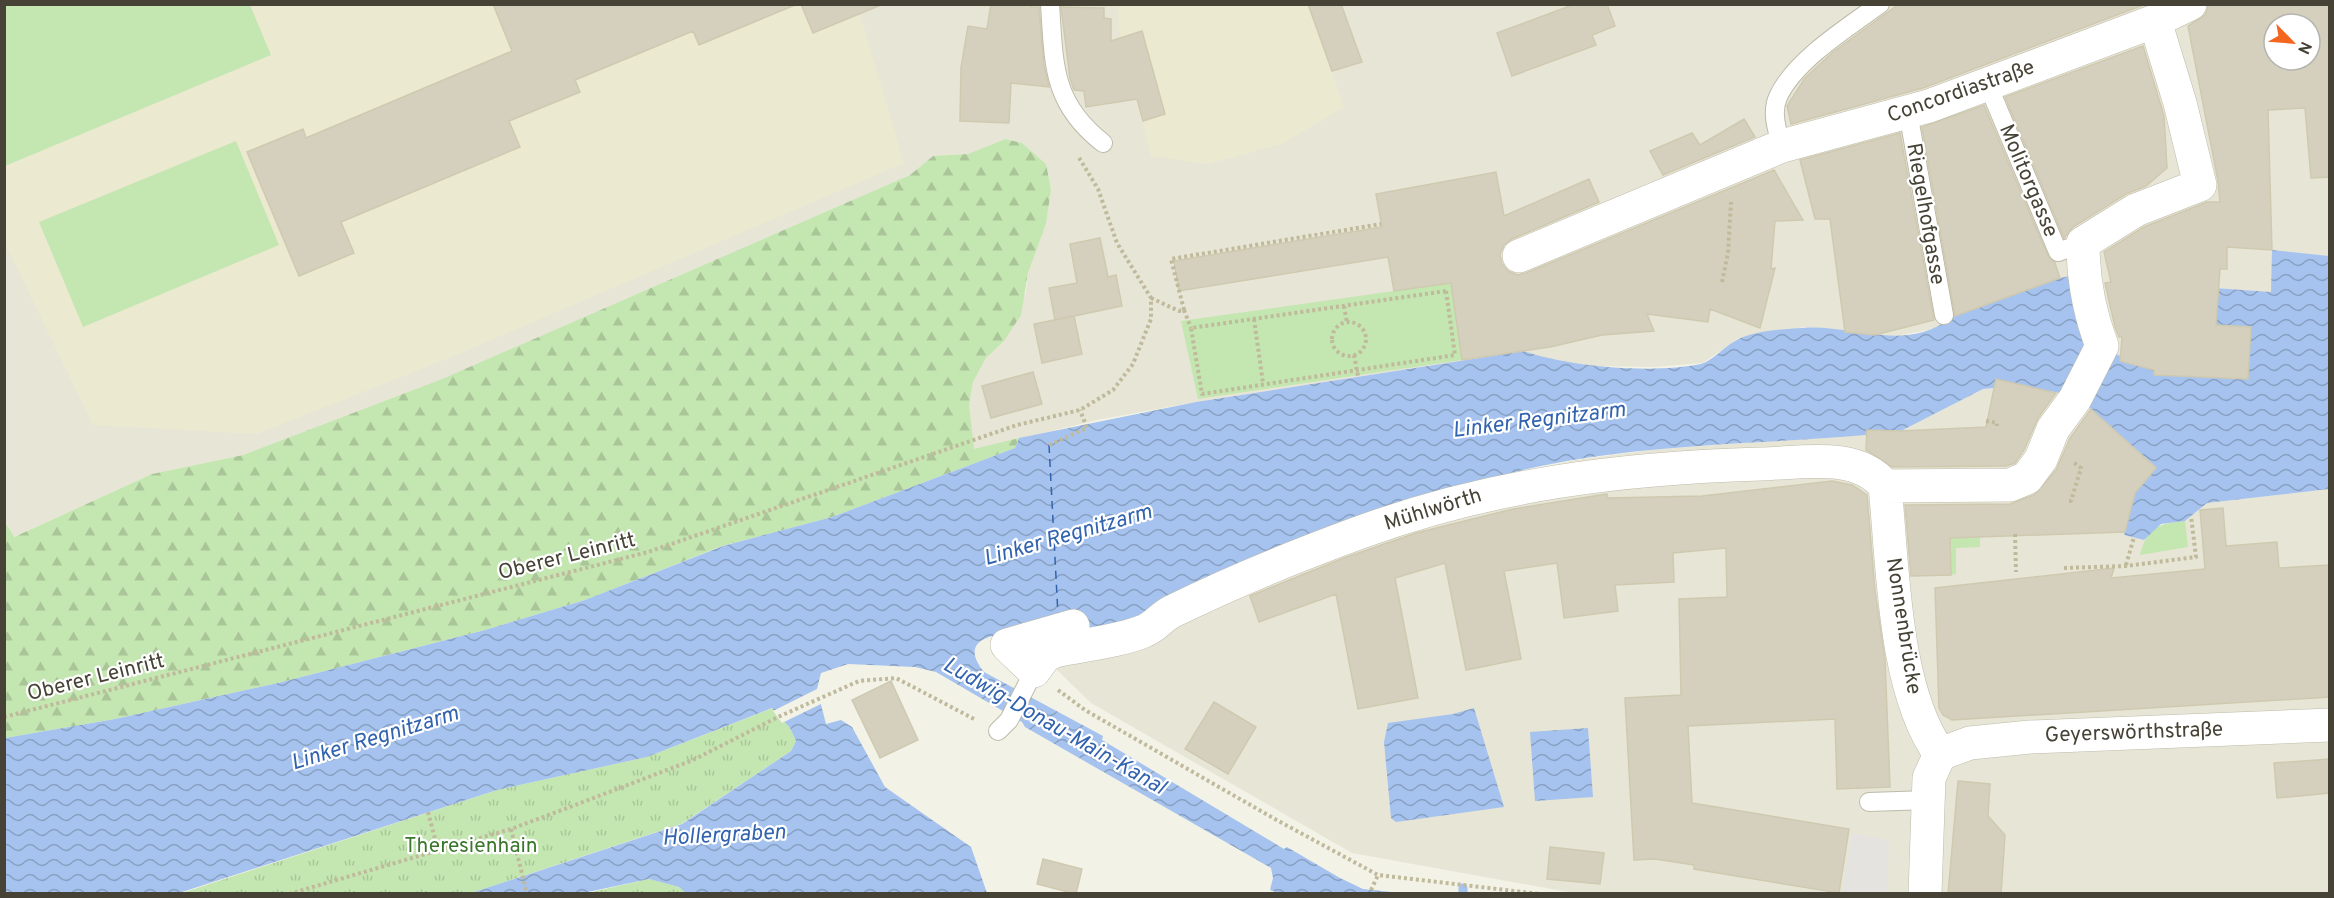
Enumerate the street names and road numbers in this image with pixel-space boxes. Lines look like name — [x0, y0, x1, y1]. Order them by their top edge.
street label: Concordiastraße — [1884, 54, 2038, 130]
street label: Molitorgasse — [1992, 120, 2064, 242]
street label: Riegelhofgasse — [1899, 141, 1951, 287]
street label: Mühlwörth — [1381, 482, 1485, 538]
street label: Oberer Leinritt — [495, 527, 639, 587]
street label: Nonnenbrücke — [1879, 556, 1927, 696]
street label: Oberer Leinritt — [24, 648, 168, 708]
street label: Geyerswörthstraße — [2044, 716, 2224, 750]

